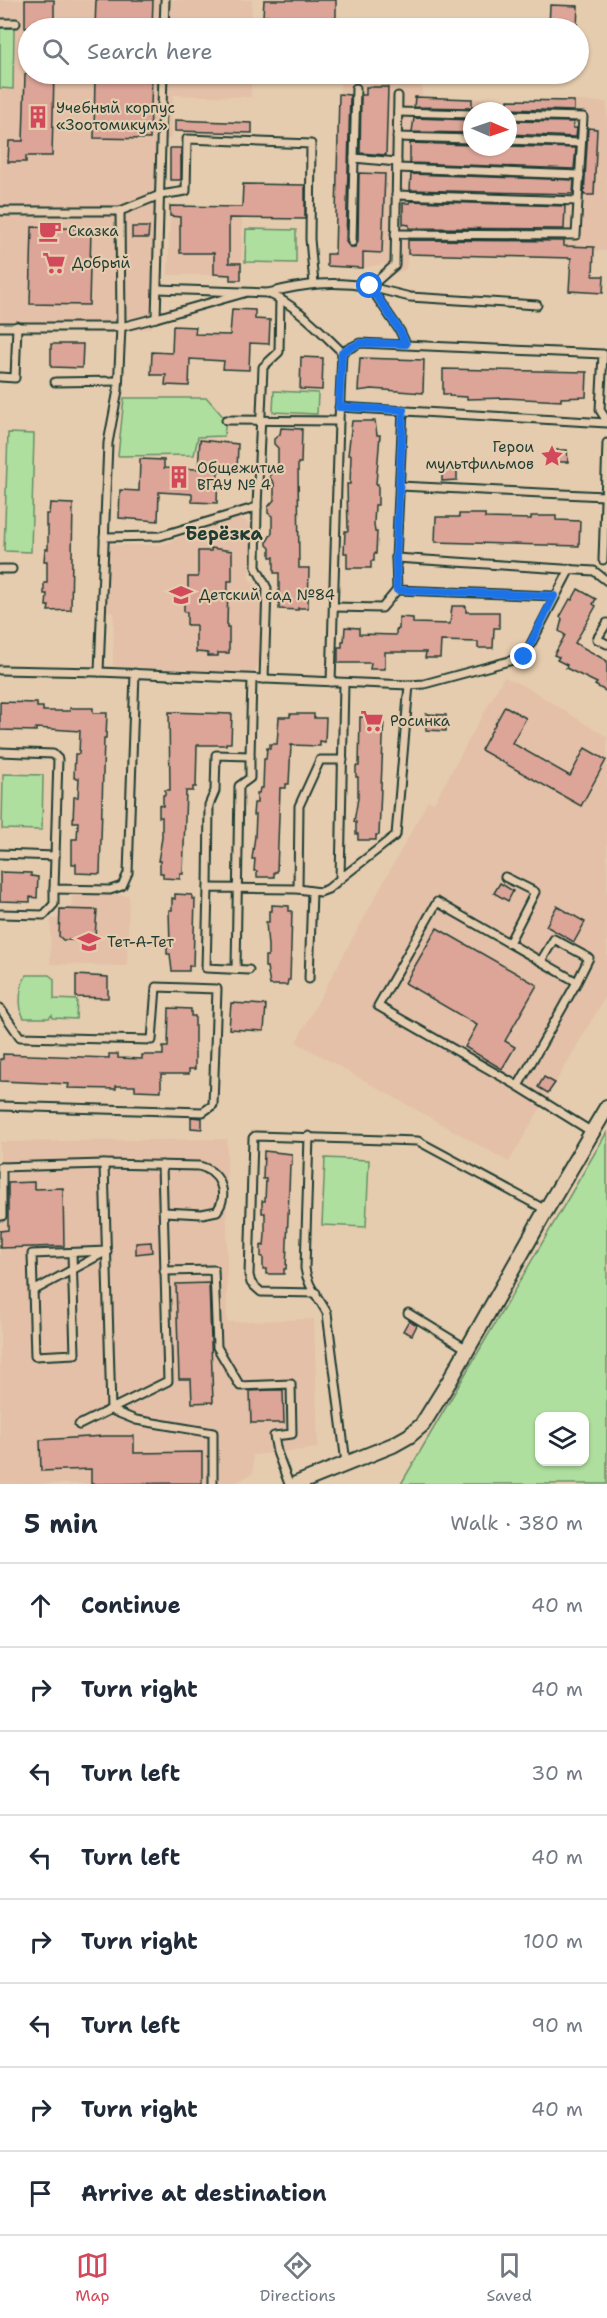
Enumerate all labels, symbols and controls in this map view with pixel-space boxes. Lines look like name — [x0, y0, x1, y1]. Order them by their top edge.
search box — [18, 18, 589, 84]
icon: search — [39, 35, 72, 68]
text: Search here — [87, 37, 213, 66]
place label: Учебный корпус «Зоотомикум» — [56, 98, 175, 135]
north arrow — [463, 102, 517, 156]
building icon: Учебный корпус «Зоотомикум» — [25, 104, 51, 130]
cafe icon: Сказка — [37, 218, 63, 244]
place label: Сказка — [68, 221, 119, 241]
supermarket icon: Добрый — [41, 250, 67, 276]
place label: Добрый — [72, 253, 131, 273]
route start — [356, 272, 382, 298]
place label: Герои мультфильмов — [425, 437, 534, 474]
place icon: Герои мультфильмов — [539, 443, 565, 469]
place label: Общежитие ВГАУ № 4 — [197, 458, 285, 495]
building icon: Общежитие ВГАУ № 4 — [166, 464, 192, 490]
district label: Берёзка — [185, 522, 264, 546]
school or university icon: Детский сад №84 — [168, 582, 194, 608]
place label: Детский сад №84 — [199, 585, 335, 605]
route end — [510, 643, 536, 669]
supermarket icon: Росинка — [359, 708, 385, 734]
place label: Росинка — [390, 711, 451, 731]
school or university icon: Тет-А-Тет — [76, 929, 102, 955]
place label: Тет-А-Тет — [107, 932, 174, 952]
map controls — [535, 1412, 589, 1466]
button: layers — [535, 1412, 589, 1466]
text: 5 min — [24, 1506, 98, 1541]
text: Walk · 380 m — [450, 1510, 583, 1536]
icon: ahead — [24, 1589, 57, 1622]
text: Continue — [81, 1591, 181, 1620]
text: 40 m — [531, 1592, 583, 1618]
icon: right — [24, 1673, 57, 1706]
text: Turn right — [81, 1675, 198, 1704]
text: 40 m — [531, 1676, 583, 1702]
icon: left — [24, 1757, 57, 1790]
text: Turn left — [81, 1759, 180, 1788]
text: 30 m — [531, 1760, 583, 1786]
icon: left — [24, 1841, 57, 1874]
text: Turn left — [81, 1843, 180, 1872]
text: 40 m — [531, 1844, 583, 1870]
icon: right — [24, 1925, 57, 1958]
text: Turn right — [81, 1927, 198, 1956]
text: 100 m — [523, 1928, 583, 1954]
icon: left — [24, 2009, 57, 2042]
text: Turn left — [81, 2011, 180, 2040]
text: 90 m — [531, 2012, 583, 2038]
icon: right — [24, 2093, 57, 2126]
text: Turn right — [81, 2095, 198, 2124]
text: 40 m — [531, 2096, 583, 2122]
icon: arrive — [24, 2177, 57, 2210]
text: Arrive at destination — [81, 2179, 327, 2208]
tab: Map — [75, 2249, 109, 2306]
tab: Directions — [260, 2249, 336, 2306]
tab: Saved — [486, 2249, 532, 2306]

